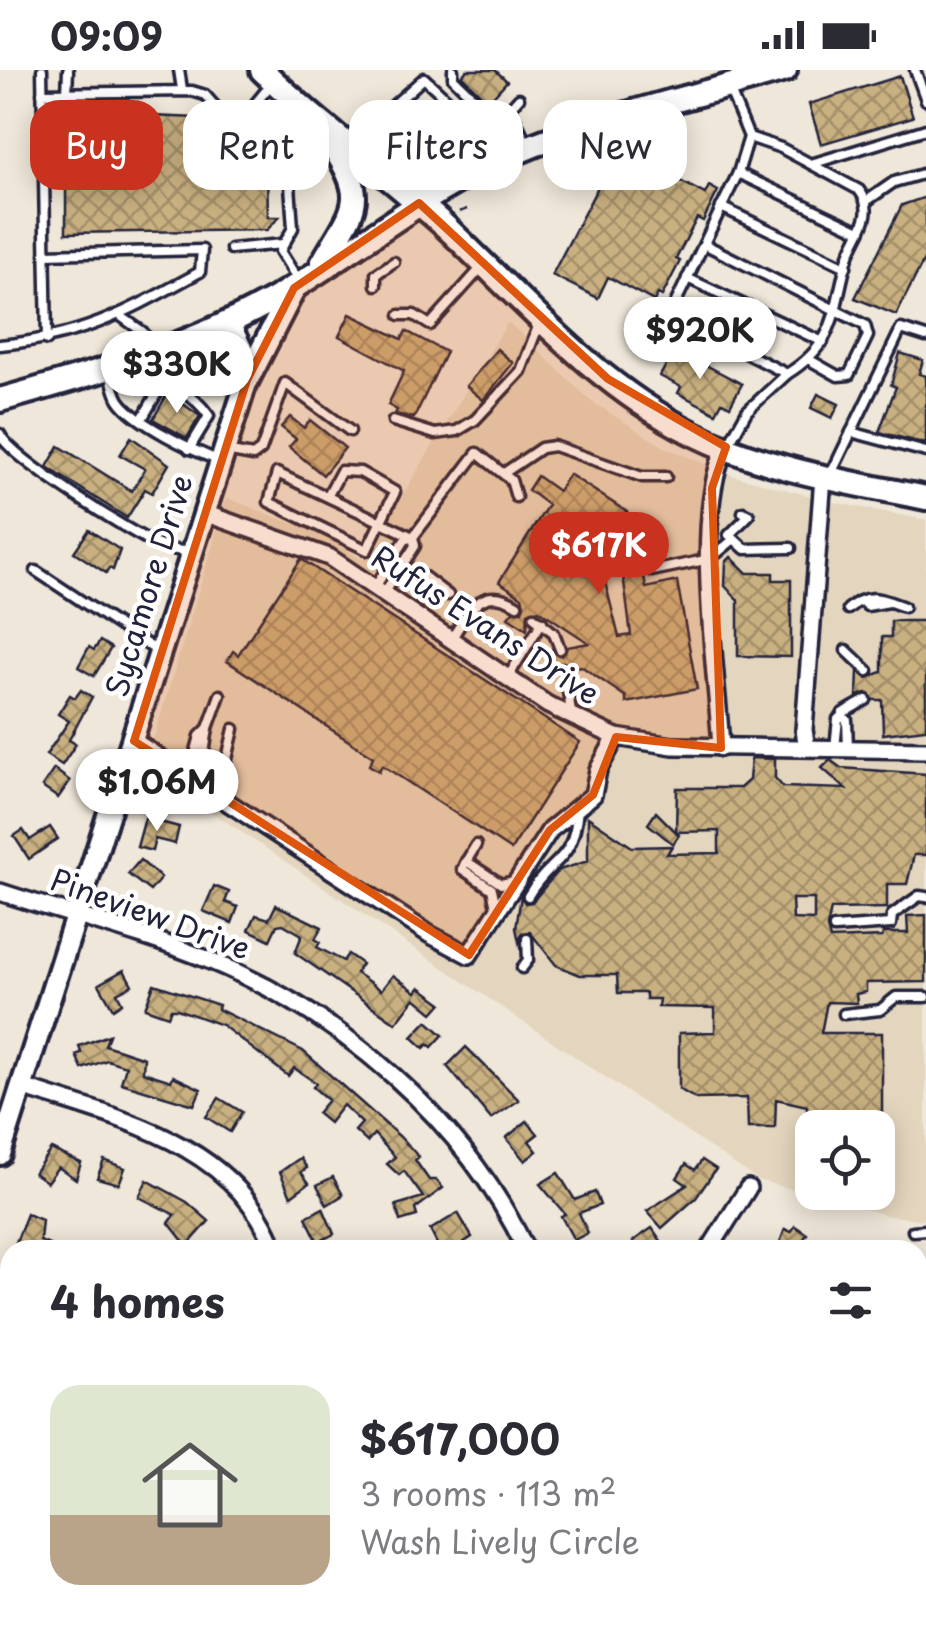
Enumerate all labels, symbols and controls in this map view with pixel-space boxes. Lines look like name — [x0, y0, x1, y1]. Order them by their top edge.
text: 09:09 — [50, 7, 163, 64]
chip: Buy — [30, 100, 163, 190]
chip: Rent — [183, 100, 329, 190]
chip: Filters — [349, 100, 523, 190]
chip: New — [543, 100, 687, 190]
pin: $920K — [630, 297, 770, 382]
text: $920K — [646, 305, 754, 353]
pin: $330K — [107, 331, 247, 416]
text: $330K — [123, 339, 231, 387]
street label: Sycamore Drive — [92, 469, 203, 702]
pin: $617K — [529, 512, 669, 597]
text: $617K — [551, 520, 647, 568]
street label: Rufus Evans Drive — [364, 533, 609, 715]
pin: $1.06M — [76, 749, 238, 834]
text: $1.06M — [97, 757, 217, 805]
street label: Pineview Drive — [45, 856, 257, 970]
map controls — [795, 1110, 895, 1210]
button: locate — [795, 1110, 895, 1210]
text: 4 homes — [50, 1269, 225, 1332]
icon: filters — [823, 1273, 878, 1328]
text: $617,000 — [360, 1406, 560, 1469]
icon: home — [130, 1425, 250, 1545]
text: 3 rooms · 113 m² — [360, 1469, 617, 1517]
text: Wash Lively Circle — [360, 1517, 640, 1565]

